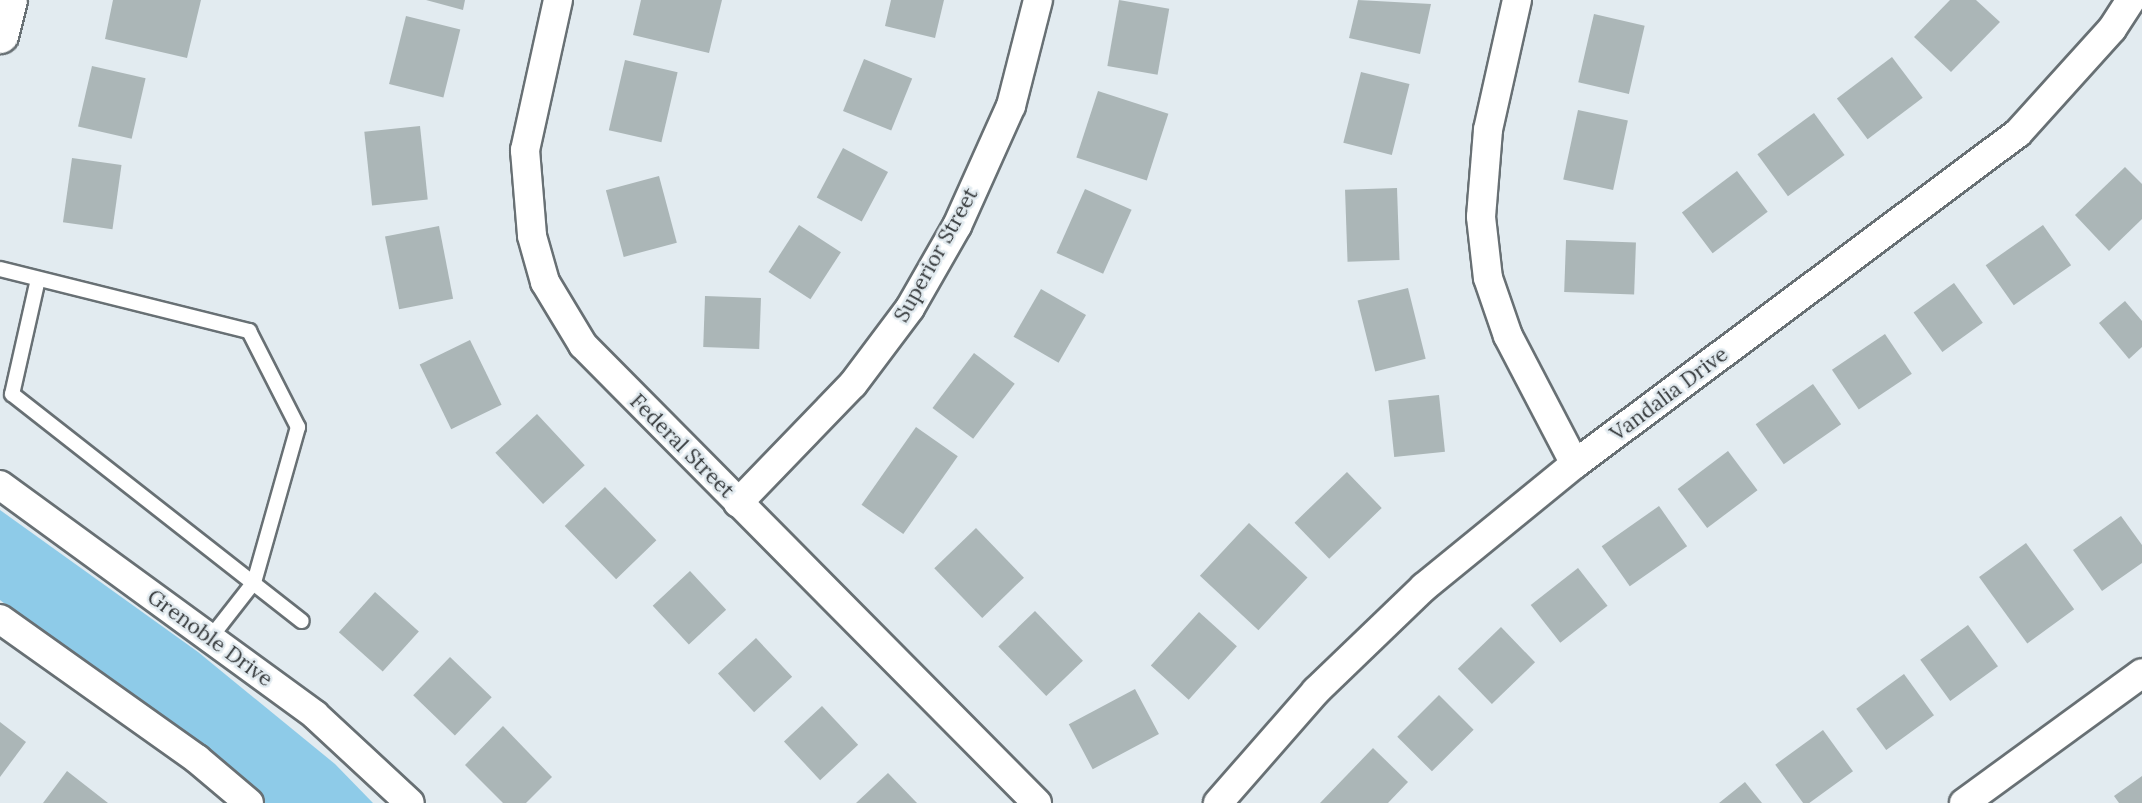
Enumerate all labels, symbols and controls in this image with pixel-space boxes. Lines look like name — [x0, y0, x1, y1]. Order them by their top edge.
street label: Superior Street — [889, 183, 983, 327]
street label: Vandalia Drive — [1605, 342, 1733, 446]
street label: Federal Street — [625, 389, 739, 503]
street label: Grenoble Drive — [142, 584, 278, 692]

